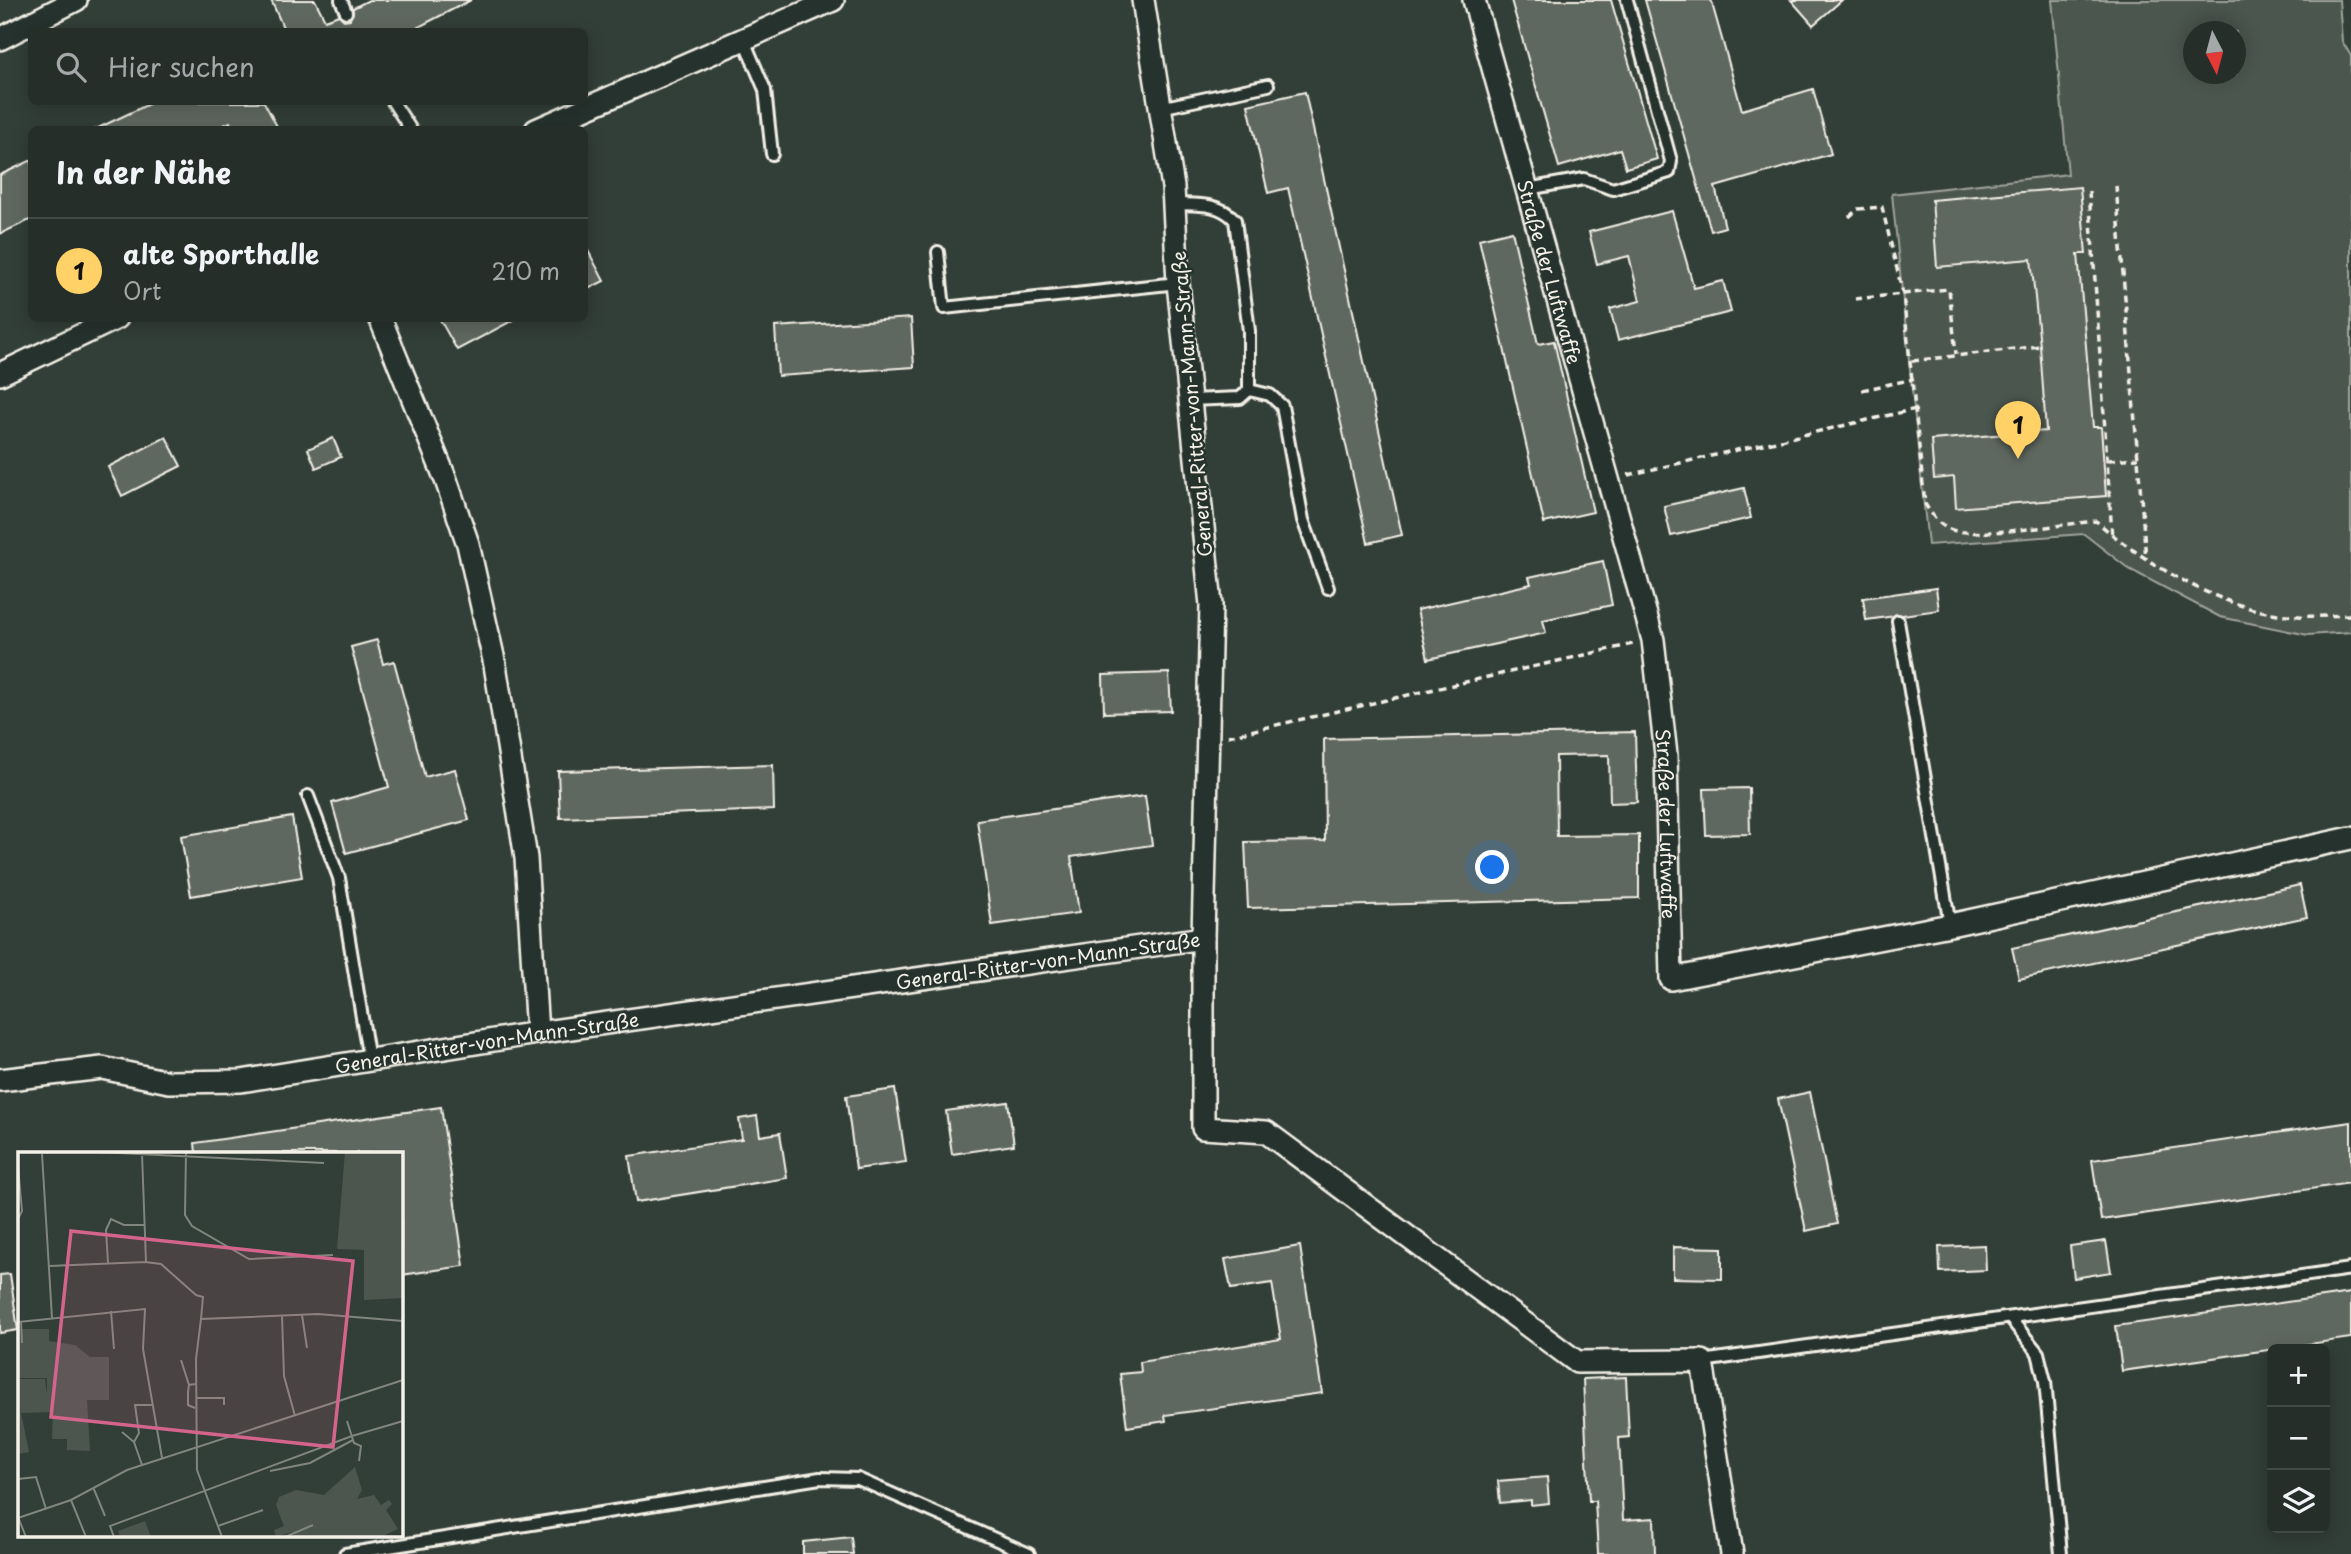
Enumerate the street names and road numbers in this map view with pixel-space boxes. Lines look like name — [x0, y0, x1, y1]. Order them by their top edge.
street label: Straße der Luftwaffe — [1511, 176, 1589, 367]
street label: General-Ritter-von-Mann-Straße — [1164, 250, 1218, 558]
street label: Straße der Luftwaffe — [1649, 727, 1684, 919]
street label: General-Ritter-von-Mann-Straße — [894, 925, 1202, 996]
street label: General-Ritter-von-Mann-Straße — [333, 1005, 640, 1080]

